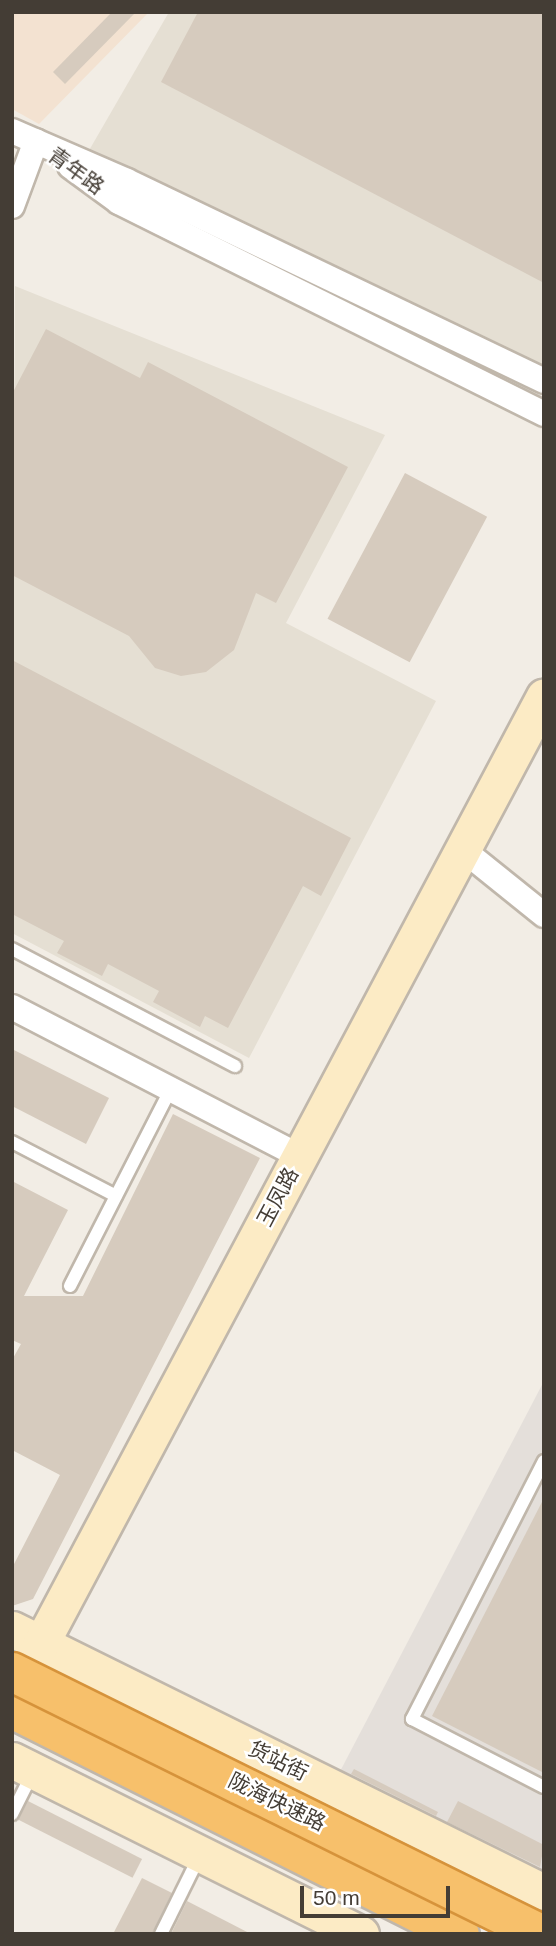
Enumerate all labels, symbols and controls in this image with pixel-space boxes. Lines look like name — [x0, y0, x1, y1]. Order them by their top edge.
street label: 青年路 — [43, 142, 109, 200]
street label: 玉凤路 — [252, 1163, 304, 1231]
street label: 货站街 — [244, 1736, 312, 1786]
street label: 陇海快速路 — [224, 1768, 330, 1836]
scale bar — [304, 1872, 454, 1916]
text: 50 m — [313, 1886, 360, 1909]

